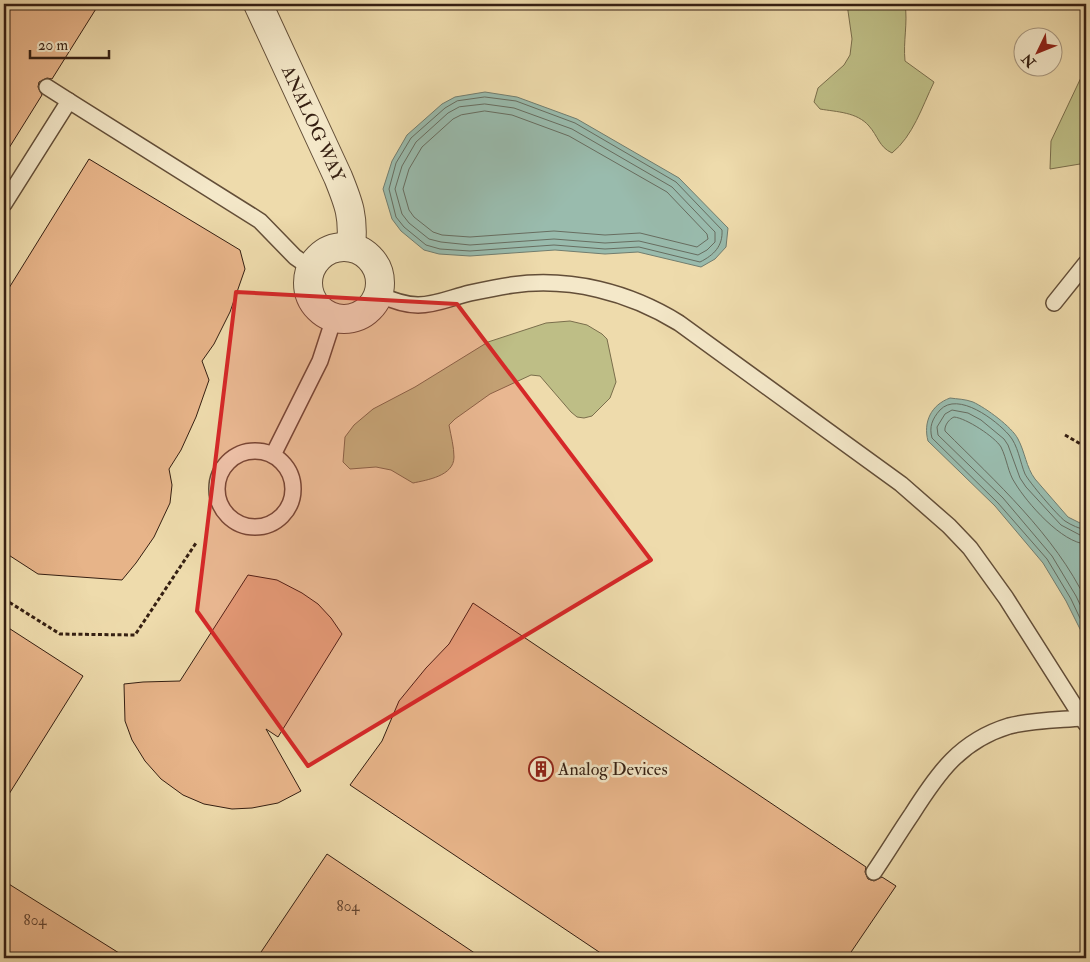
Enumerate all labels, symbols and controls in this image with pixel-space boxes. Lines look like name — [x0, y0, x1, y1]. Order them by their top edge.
scale bar — [30, 28, 109, 60]
north arrow — [1012, 28, 1062, 78]
text: 20 m — [38, 36, 68, 55]
text: N — [1018, 50, 1040, 72]
street label: ANALOG WAY — [276, 61, 350, 186]
building icon: Analog Devices — [528, 756, 554, 782]
place label: Analog Devices — [557, 758, 668, 781]
house number: 804 — [337, 897, 360, 916]
house number: 804 — [24, 911, 47, 930]

